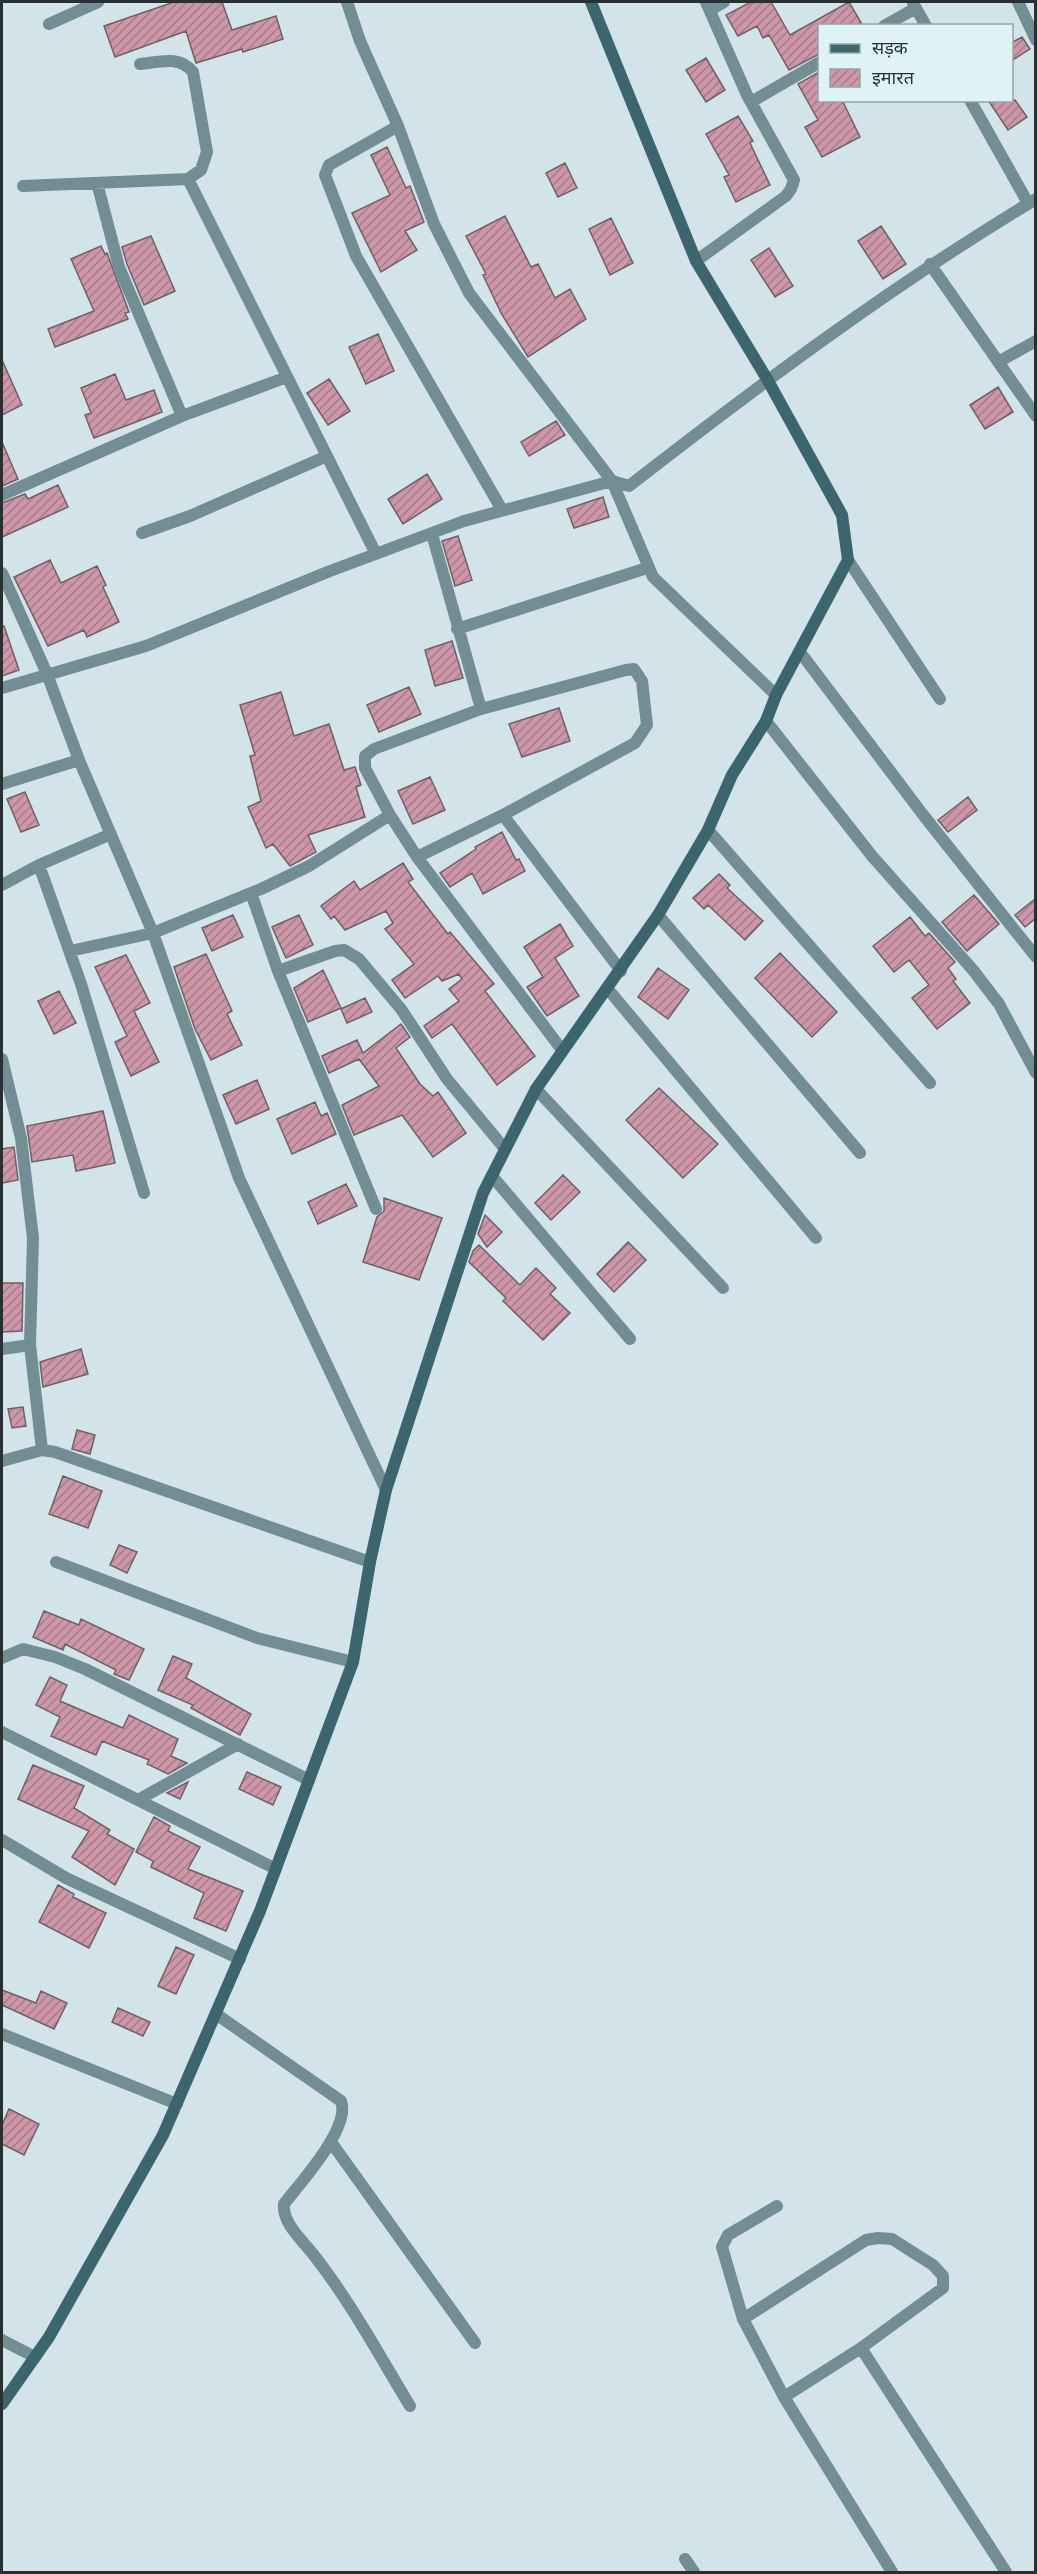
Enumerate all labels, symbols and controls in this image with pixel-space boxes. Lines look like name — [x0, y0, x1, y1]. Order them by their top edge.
legend — [818, 24, 1013, 102]
text: सड़क — [872, 37, 909, 59]
text: इमारत — [872, 67, 915, 89]

